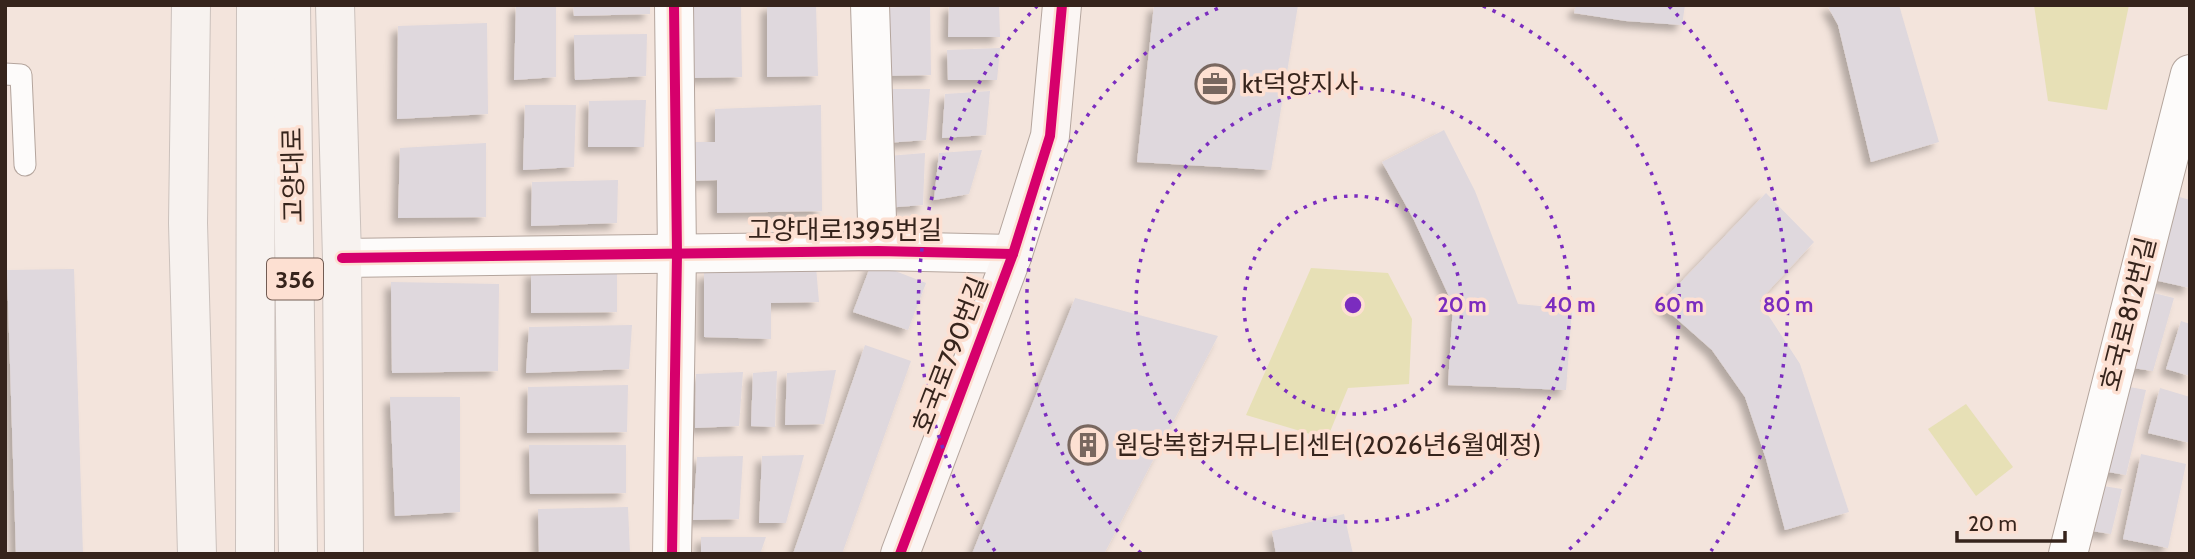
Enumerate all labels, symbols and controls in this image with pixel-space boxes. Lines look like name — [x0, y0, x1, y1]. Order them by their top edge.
office icon: kt덕양지사 — [1194, 63, 1236, 105]
place label: kt덕양지사 — [1242, 68, 1358, 100]
street label: 고양대로 — [276, 127, 310, 223]
street label: 고양대로1395번길 — [748, 214, 942, 246]
street label: 호국로812번길 — [2093, 234, 2163, 394]
road number: 356 — [267, 258, 323, 300]
street label: 호국로790번길 — [905, 272, 995, 438]
text: 20 m — [1438, 292, 1486, 317]
text: 40 m — [1545, 292, 1595, 317]
text: 60 m — [1654, 292, 1704, 317]
text: 80 m — [1763, 292, 1813, 317]
centre of rings — [1341, 293, 1365, 317]
building icon: 원당복합커뮤니티센터(2026년6월예정) — [1067, 424, 1109, 466]
place label: 원당복합커뮤니티센터(2026년6월예정) — [1115, 429, 1541, 461]
scale bar — [1957, 500, 2066, 544]
text: 20 m — [1968, 511, 2017, 536]

